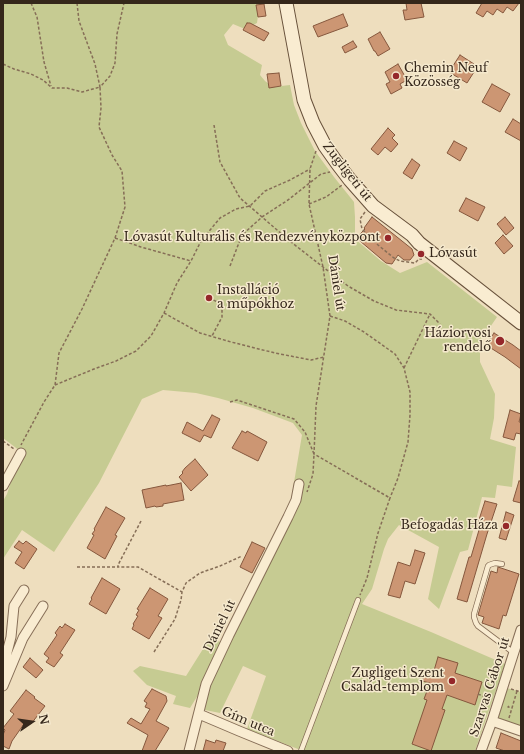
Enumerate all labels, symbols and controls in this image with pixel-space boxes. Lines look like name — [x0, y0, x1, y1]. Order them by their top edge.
place label: Chemin Neuf Közösség — [404, 62, 488, 90]
marker: Chemin Neuf Közösség — [391, 71, 401, 81]
street label: Zugligeti út — [319, 140, 375, 204]
place label: Lóvasút Kulturális és Rendezvényközpont — [124, 231, 380, 245]
marker: Lóvasút Kulturális és Rendezvényközpont — [383, 233, 393, 243]
place label: Lóvasút — [429, 247, 477, 261]
marker: Lóvasút — [416, 249, 426, 259]
street label: Dániel út — [324, 254, 348, 312]
place label: Installáció a műpókhoz — [217, 284, 294, 312]
marker: Installáció a műpókhoz — [204, 293, 214, 303]
place label: Háziorvosi rendelő — [424, 327, 491, 355]
marker: Háziorvosi rendelő — [494, 335, 506, 347]
place label: Befogadás Háza — [401, 519, 498, 533]
marker: Befogadás Háza — [501, 521, 511, 531]
street label: Dániel út — [201, 598, 239, 654]
street label: Szarvas Gábor út — [467, 635, 513, 739]
place label: Zugligeti Szent Család-templom — [341, 667, 444, 695]
marker: Zugligeti Szent Család-templom — [447, 676, 457, 686]
north arrow — [12, 702, 52, 742]
street label: Gím utca — [219, 704, 277, 740]
text: N — [36, 713, 52, 726]

